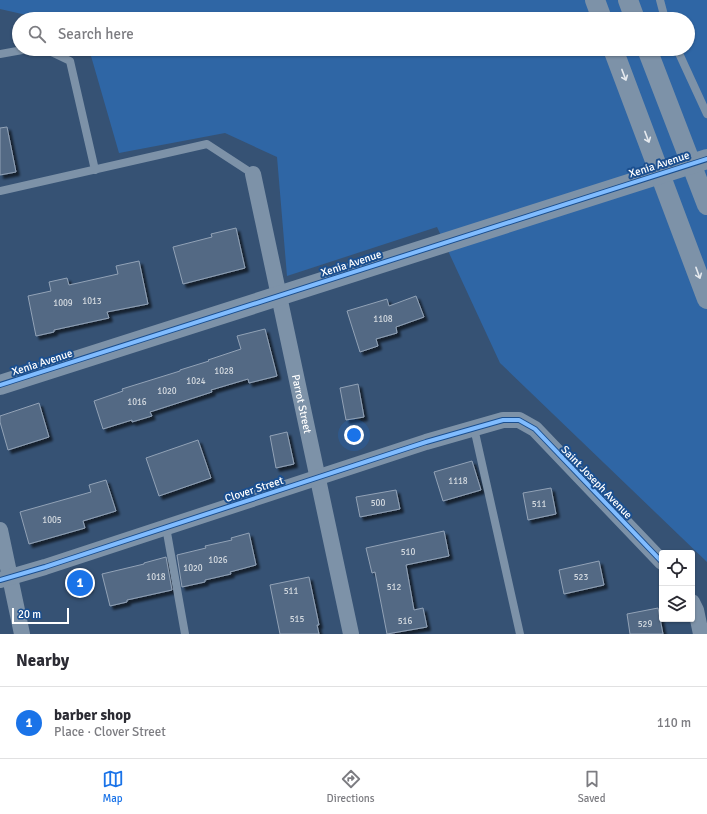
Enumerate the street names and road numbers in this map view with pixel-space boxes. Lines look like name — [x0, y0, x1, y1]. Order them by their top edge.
street label: Xenia Avenue — [627, 149, 691, 180]
street label: Xenia Avenue — [319, 248, 383, 279]
street label: Xenia Avenue — [10, 347, 74, 378]
street label: Parrot Street — [289, 373, 314, 435]
street label: Saint Joseph Avenue — [558, 443, 635, 522]
street label: Clover Street — [223, 474, 285, 505]

